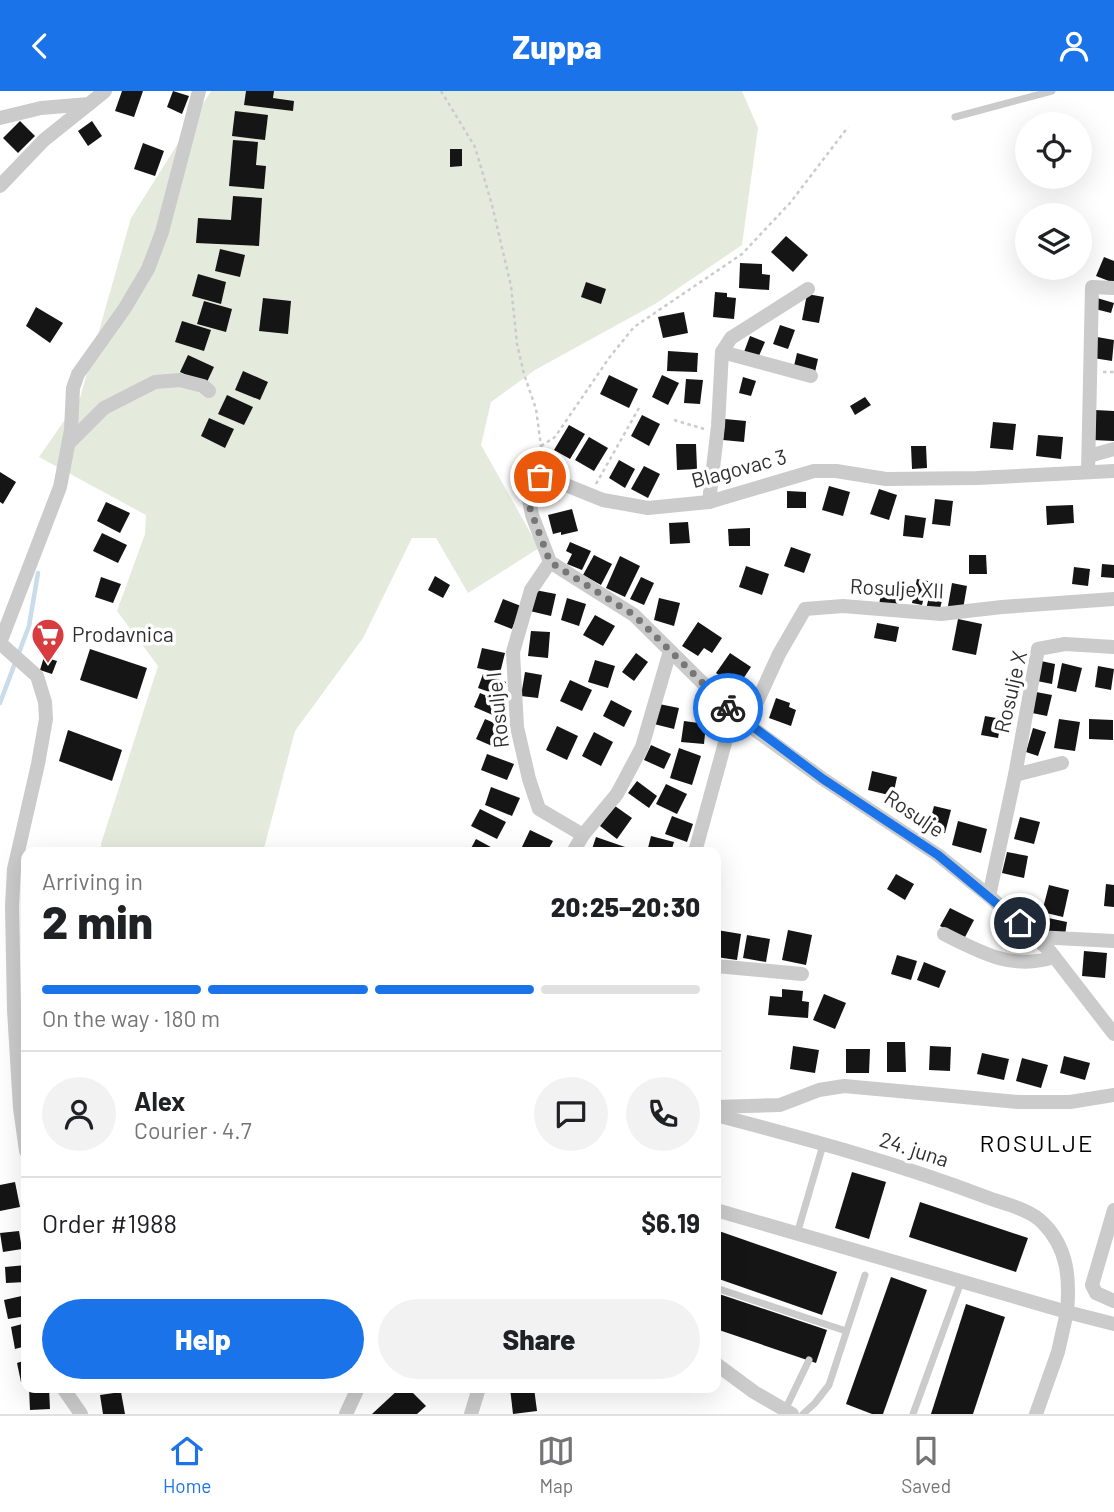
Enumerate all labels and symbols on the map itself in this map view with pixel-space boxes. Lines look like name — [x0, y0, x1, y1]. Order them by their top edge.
street label: Blagovac 3 — [688, 443, 789, 492]
pin — [510, 447, 570, 507]
street label: Rosulje XII — [849, 573, 945, 602]
supermarket icon: Prodavnica — [29, 616, 67, 665]
place label: Prodavnica — [72, 621, 174, 646]
street label: Rosulje X — [988, 648, 1031, 735]
street label: Rosulje I — [480, 671, 513, 749]
courier — [693, 673, 763, 743]
street label: Rosulje — [880, 784, 950, 842]
pin — [990, 893, 1050, 953]
street label: 24. juna — [877, 1126, 952, 1171]
district label: ROSULJE — [979, 1128, 1095, 1157]

